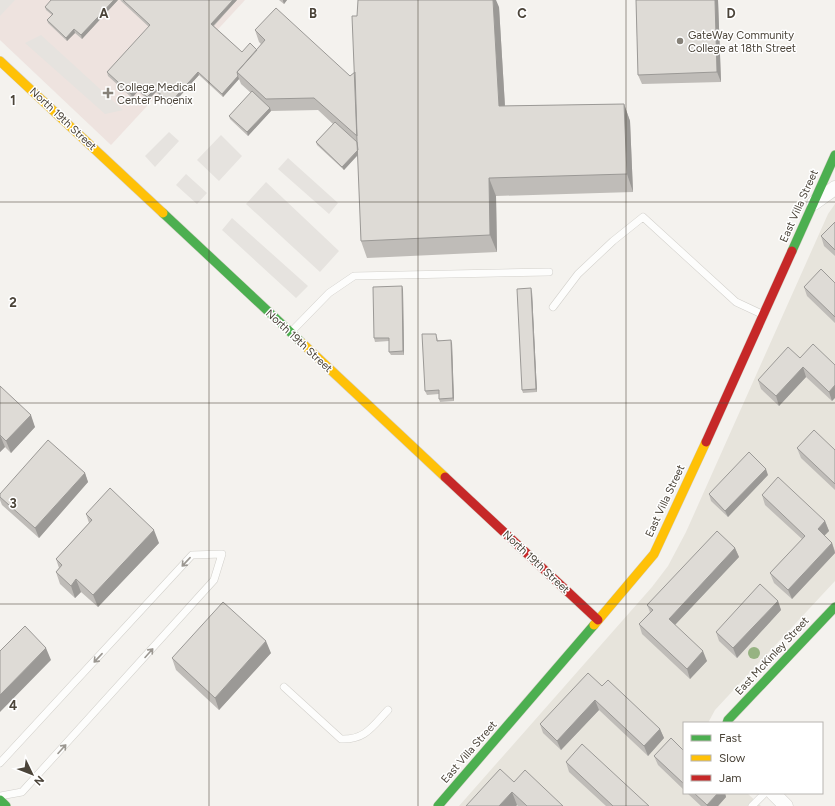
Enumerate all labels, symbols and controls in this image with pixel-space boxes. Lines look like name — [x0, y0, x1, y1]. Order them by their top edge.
text: A — [99, 6, 109, 21]
text: B — [309, 6, 317, 21]
text: C — [517, 6, 527, 21]
text: D — [726, 6, 736, 21]
place label: GateWay Community College at 18th Street — [688, 29, 796, 55]
marker: GateWay Community College at 18th Street — [675, 36, 685, 46]
place label: College Medical Center Phoenix — [117, 81, 196, 107]
street label: North 19th Street — [27, 85, 99, 153]
marker: College Medical Center Phoenix — [102, 87, 114, 99]
text: 1 — [10, 93, 16, 108]
street label: East Villa Street — [777, 168, 821, 244]
text: 2 — [9, 295, 17, 310]
street label: North 19th Street — [263, 307, 335, 375]
street label: East Villa Street — [643, 463, 687, 539]
text: 3 — [9, 496, 17, 511]
street label: North 19th Street — [500, 528, 572, 596]
one-way arrow — [181, 557, 190, 567]
street label: East McKinley Street — [732, 614, 812, 698]
one-way arrow — [144, 647, 153, 658]
one-way arrow — [93, 653, 103, 663]
text: 4 — [9, 698, 17, 713]
street label: East Villa Street — [438, 718, 500, 786]
legend — [683, 722, 823, 794]
text: Fast — [719, 731, 742, 745]
one-way arrow — [57, 744, 66, 754]
text: Slow — [719, 751, 746, 765]
north arrow — [12, 754, 52, 794]
text: Jam — [719, 771, 742, 785]
text: N — [31, 773, 47, 788]

